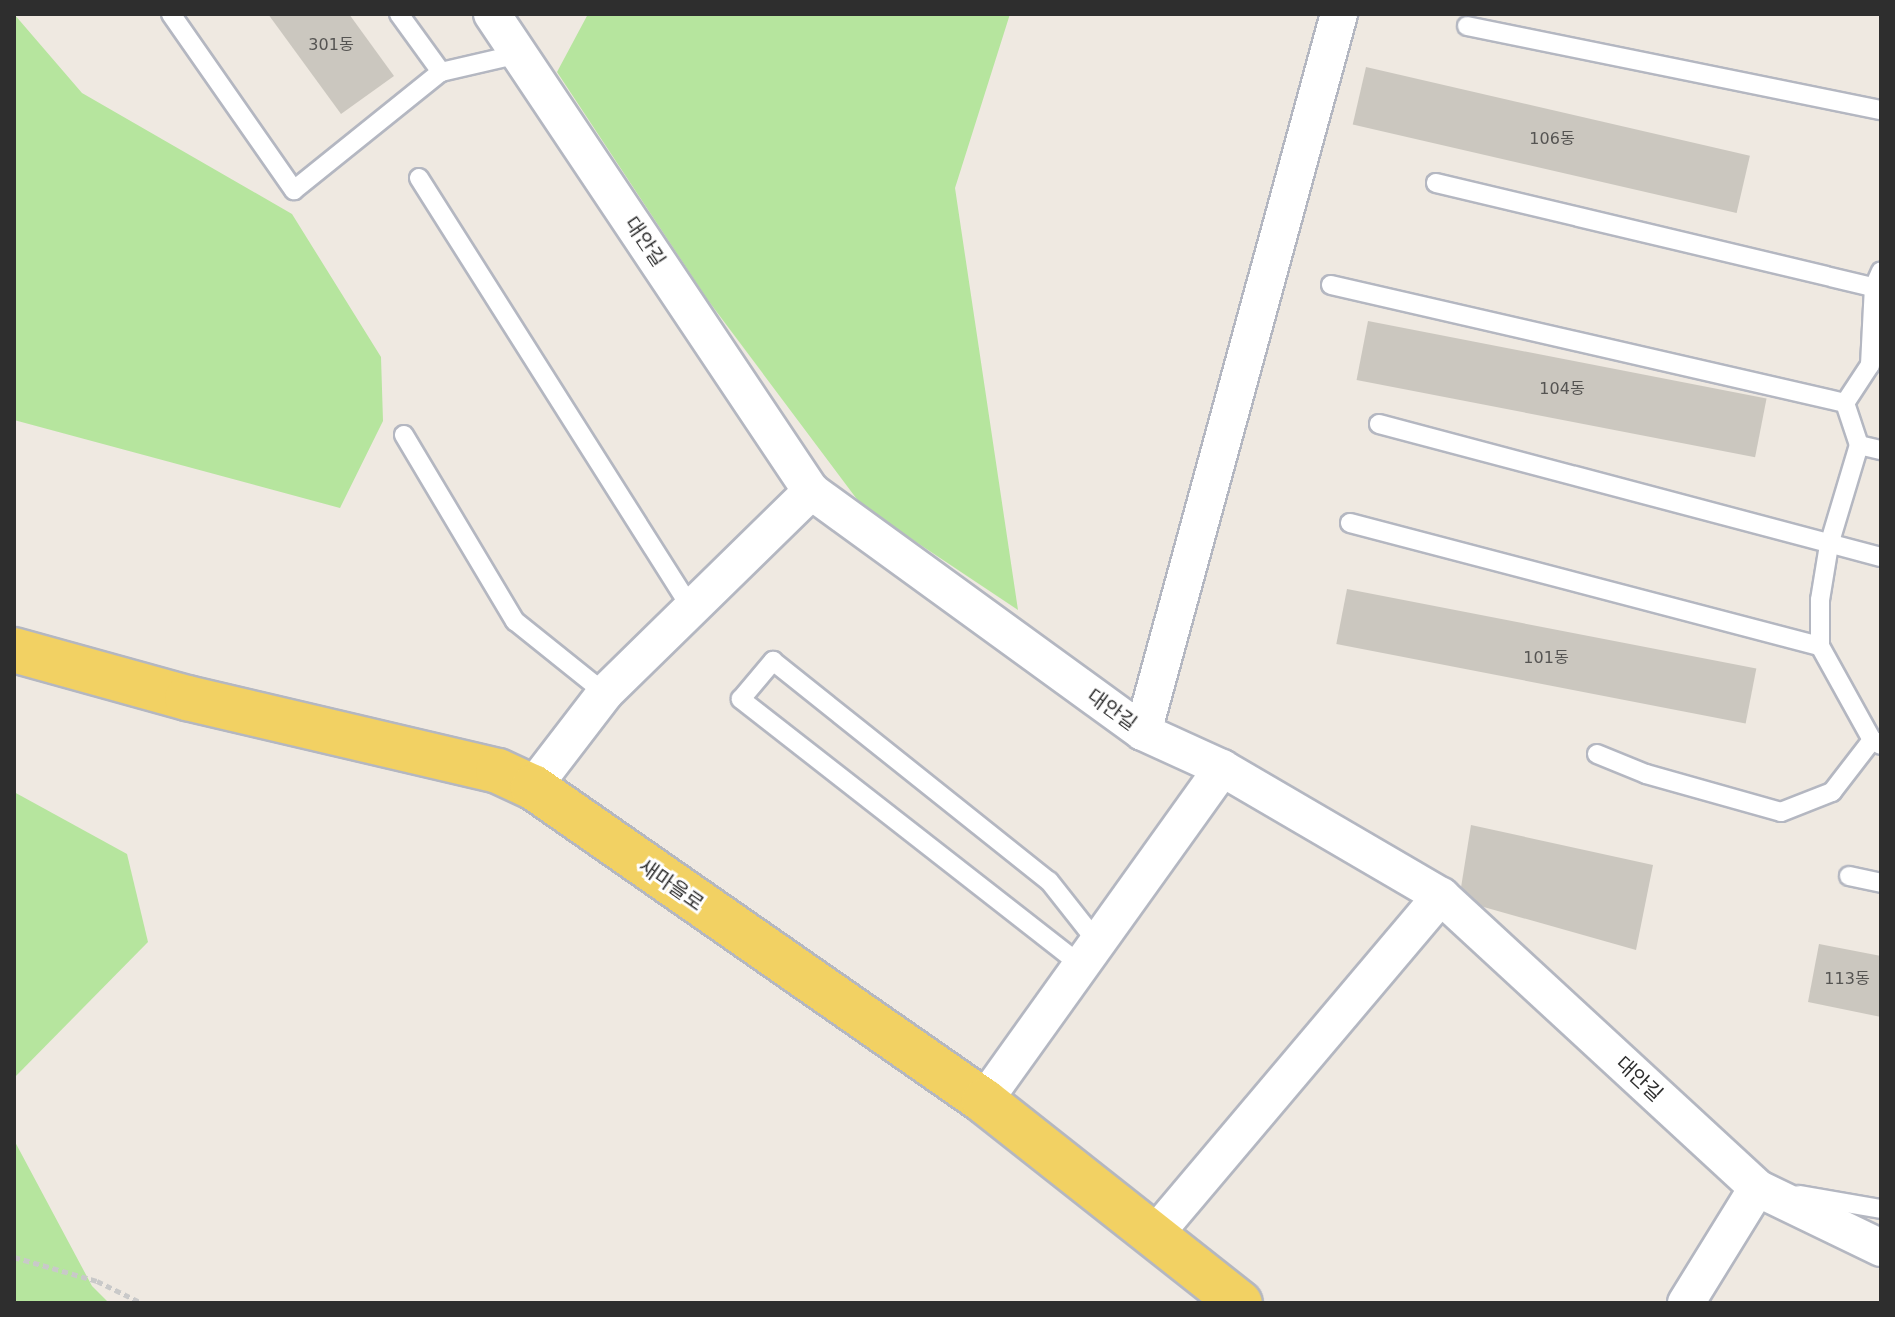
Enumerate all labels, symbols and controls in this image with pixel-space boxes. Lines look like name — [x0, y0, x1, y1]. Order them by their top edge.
house number: 301동 — [308, 35, 354, 55]
house number: 106동 — [1529, 129, 1575, 149]
street label: 대안길 — [620, 212, 670, 272]
house number: 104동 — [1539, 379, 1585, 399]
house number: 101동 — [1523, 648, 1569, 668]
street label: 대안길 — [1083, 684, 1141, 736]
street label: 새마을로 — [634, 854, 708, 916]
house number: 113동 — [1824, 969, 1870, 989]
street label: 대안길 — [1611, 1051, 1667, 1107]

